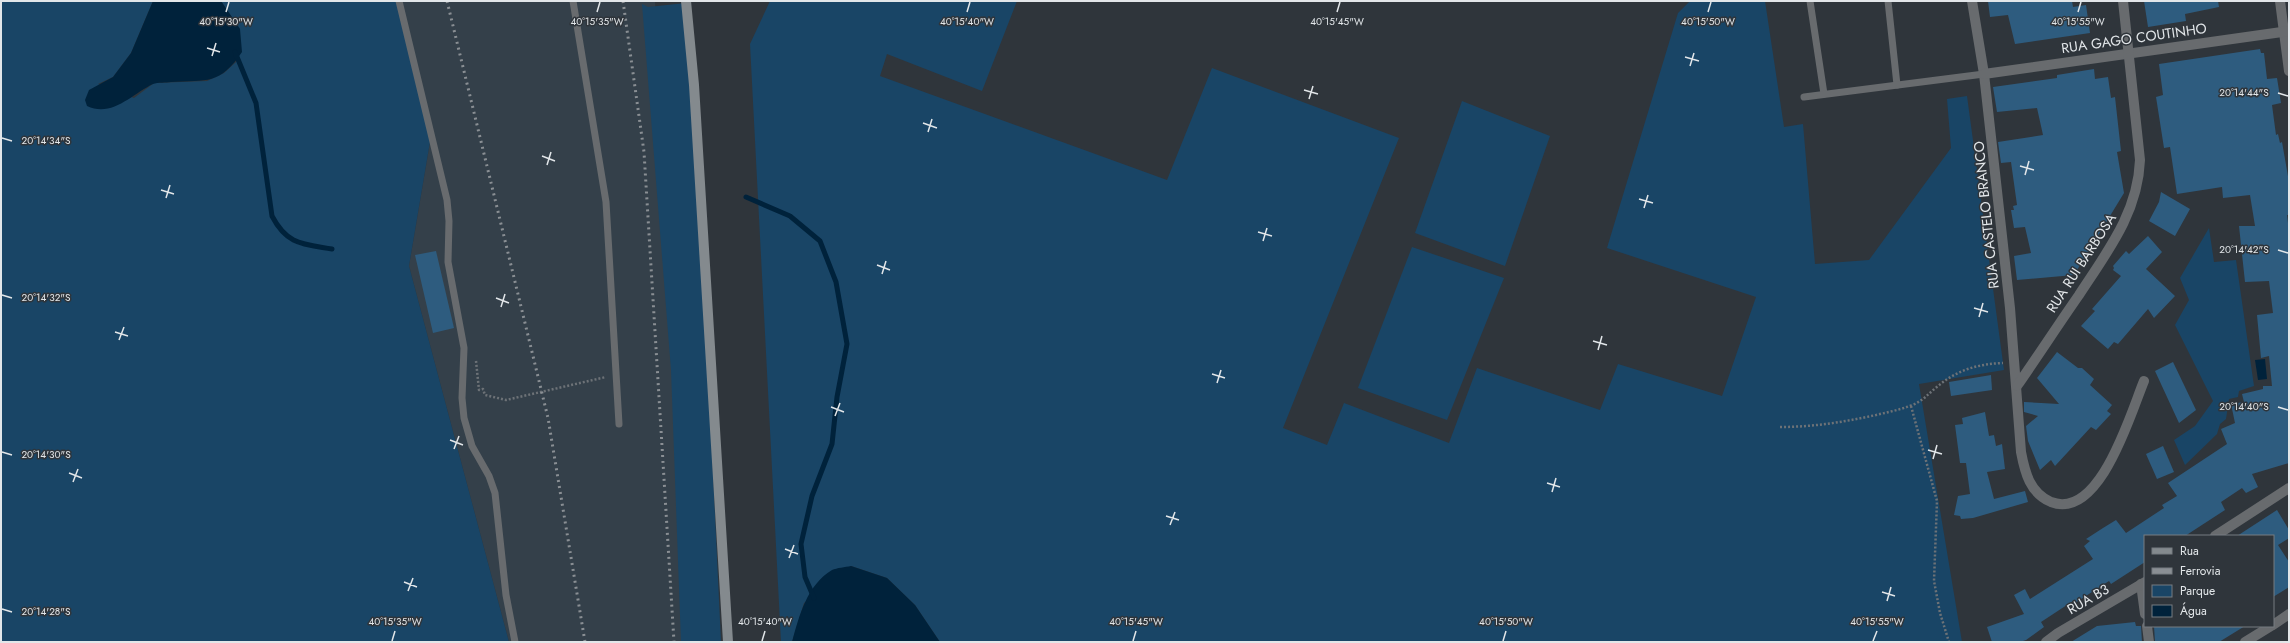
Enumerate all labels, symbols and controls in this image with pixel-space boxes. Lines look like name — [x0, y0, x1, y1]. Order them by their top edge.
text: 40°15'30"W — [199, 14, 253, 29]
text: 40°15'35"W — [570, 14, 624, 29]
text: 40°15'40"W — [940, 14, 994, 29]
text: 40°15'45"W — [1310, 14, 1364, 29]
text: 40°15'50"W — [1681, 14, 1735, 29]
text: 40°15'55"W — [2051, 14, 2105, 29]
street label: RUA GAGO COUTINHO — [2060, 18, 2208, 58]
text: 20°14'44"S — [2219, 85, 2269, 100]
text: 20°14'34"S — [21, 133, 71, 148]
street label: RUA CASTELO BRANCO — [1968, 140, 2004, 290]
street label: RUA RUI BARBOSA — [2041, 209, 2121, 317]
text: 20°14'42"S — [2219, 242, 2269, 257]
text: 20°14'32"S — [22, 290, 71, 305]
text: 20°14'40"S — [2219, 399, 2269, 414]
text: 20°14'30"S — [21, 447, 71, 462]
legend — [2144, 535, 2274, 627]
text: Rua — [2180, 542, 2199, 560]
text: Ferrovia — [2180, 562, 2221, 580]
street label: RUA B3 — [2063, 579, 2113, 619]
text: Parque — [2180, 582, 2215, 600]
text: Água — [2180, 602, 2207, 620]
text: 20°14'28"S — [22, 604, 71, 619]
text: 40°15'35"W — [368, 614, 422, 629]
text: 40°15'40"W — [738, 614, 792, 629]
text: 40°15'45"W — [1109, 614, 1163, 629]
text: 40°15'50"W — [1479, 614, 1533, 629]
text: 40°15'55"W — [1850, 614, 1904, 629]

